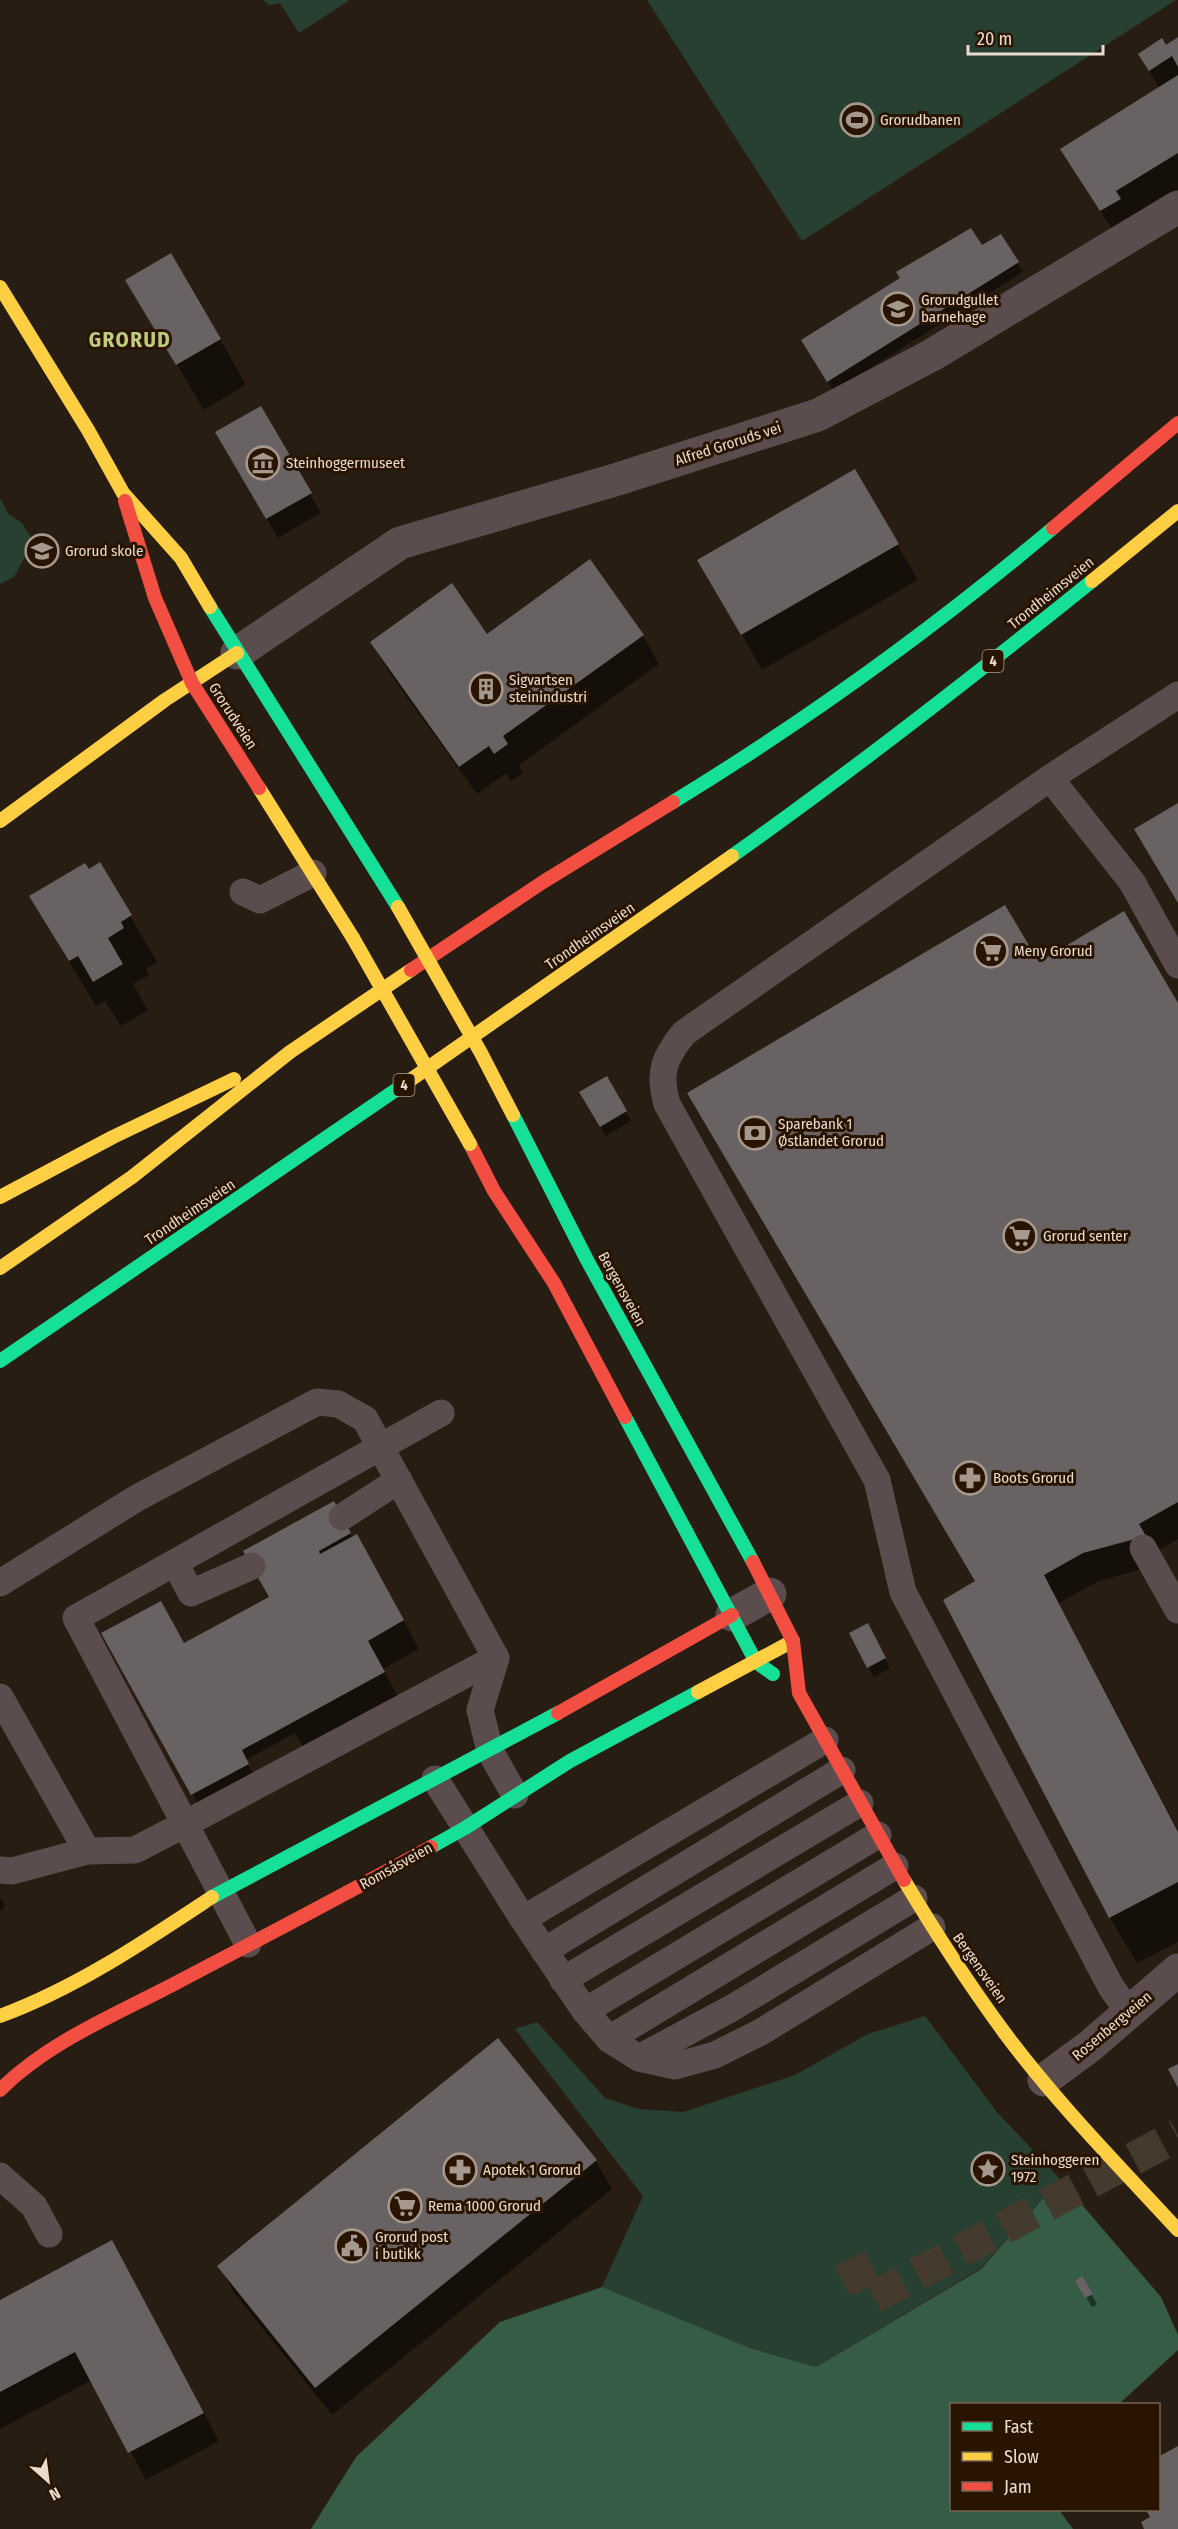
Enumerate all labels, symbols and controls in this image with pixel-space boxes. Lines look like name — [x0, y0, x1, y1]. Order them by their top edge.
scale bar — [968, 18, 1103, 56]
text: 20 m — [977, 28, 1012, 50]
sports icon: Grorudbanen — [839, 102, 875, 138]
place label: Grorudbanen — [880, 111, 961, 129]
school or university icon: Grorudgullet barnehage — [880, 291, 916, 327]
place label: Grorudgullet barnehage — [921, 291, 998, 326]
district label: GRORUD — [89, 327, 171, 353]
street label: Alfred Groruds vei — [673, 418, 783, 470]
museum icon: Steinhoggermuseet — [245, 445, 281, 481]
place label: Steinhoggermuseet — [286, 454, 405, 472]
school or university icon: Grorud skole — [24, 533, 60, 569]
place label: Grorud skole — [65, 542, 143, 560]
street label: Trondheimsveien — [1004, 553, 1098, 633]
road number: 4 — [982, 650, 1004, 672]
building icon: Sigvartsen steinindustri — [468, 671, 504, 707]
place label: Sigvartsen steinindustri — [509, 671, 587, 706]
street label: Grorudveien — [205, 679, 261, 753]
street label: Trondheimsveien — [542, 898, 638, 974]
supermarket icon: Meny Grorud — [973, 933, 1009, 969]
place label: Meny Grorud — [1014, 942, 1093, 960]
road number: 4 — [394, 1074, 414, 1096]
bank icon: Sparebank 1 Østlandet Grorud — [737, 1115, 773, 1151]
place label: Sparebank 1 Østlandet Grorud — [778, 1115, 884, 1150]
street label: Trondheimsveien — [141, 1175, 239, 1249]
supermarket icon: Grorud senter — [1002, 1218, 1038, 1254]
place label: Grorud senter — [1043, 1227, 1129, 1245]
street label: Bergensveien — [594, 1249, 650, 1329]
pharmacy icon: Boots Grorud — [952, 1460, 988, 1496]
place label: Boots Grorud — [993, 1469, 1074, 1487]
street label: Romsåsveien — [357, 1839, 435, 1893]
street label: Bergensveien — [949, 1929, 1011, 2007]
street label: Rosenbergveien — [1069, 1988, 1155, 2064]
place icon: Steinhoggeren 1972 — [970, 2151, 1006, 2187]
place label: Steinhoggeren 1972 — [1011, 2151, 1099, 2186]
pharmacy icon: Apotek 1 Grorud — [442, 2152, 478, 2188]
place label: Apotek 1 Grorud — [483, 2161, 581, 2179]
supermarket icon: Rema 1000 Grorud — [387, 2188, 423, 2224]
place label: Rema 1000 Grorud — [428, 2197, 541, 2215]
public building icon: Grorud post i butikk — [334, 2228, 370, 2264]
place label: Grorud post i butikk — [375, 2228, 448, 2263]
legend — [950, 2403, 1160, 2511]
text: Fast — [1004, 2416, 1033, 2438]
text: Slow — [1004, 2446, 1039, 2468]
north arrow — [18, 2451, 78, 2511]
text: Jam — [1004, 2476, 1032, 2498]
text: N — [46, 2483, 64, 2504]

